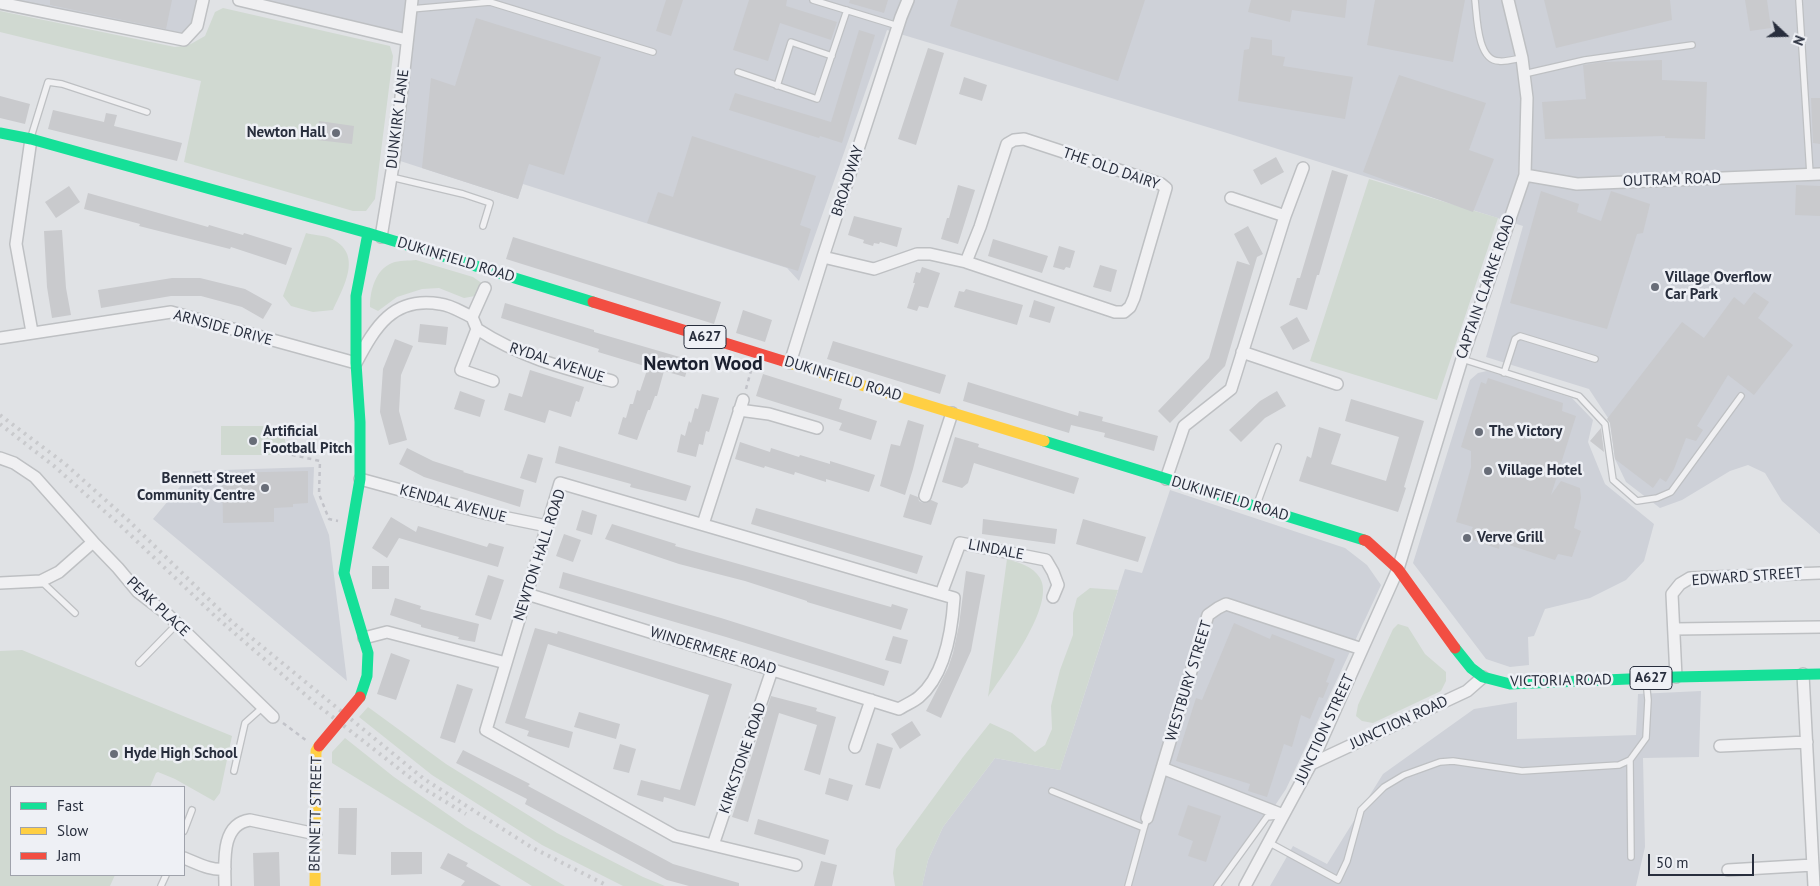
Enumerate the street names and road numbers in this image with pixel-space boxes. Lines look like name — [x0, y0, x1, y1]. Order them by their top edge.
street label: DUNKIRK LANE — [383, 68, 413, 170]
street label: BROADWAY — [828, 143, 868, 219]
street label: THE OLD DAIRY — [1060, 144, 1162, 194]
street label: OUTRAM ROAD — [1623, 169, 1721, 191]
street label: CAPTAIN CLARKE ROAD — [1453, 212, 1519, 362]
street label: DUKINFIELD ROAD — [395, 234, 517, 286]
street label: ARNSIDE DRIVE — [172, 306, 274, 350]
road number: A627 — [684, 326, 726, 348]
street label: RYDAL AVENUE — [507, 339, 607, 387]
street label: DUKINFIELD ROAD — [782, 353, 904, 405]
street label: DUKINFIELD ROAD — [1169, 473, 1291, 525]
street label: KENDAL AVENUE — [398, 481, 508, 527]
street label: NEWTON HALL ROAD — [510, 487, 570, 623]
street label: LINDALE — [967, 536, 1025, 564]
street label: EDWARD STREET — [1691, 564, 1803, 590]
street label: PEAK PLACE — [123, 573, 193, 641]
street label: WESTBURY STREET — [1162, 618, 1216, 744]
street label: WINDERMERE ROAD — [648, 623, 778, 679]
road number: A627 — [1630, 666, 1672, 690]
street label: JUNCTION STREET — [1292, 671, 1358, 787]
street label: VICTORIA ROAD — [1510, 671, 1612, 691]
street label: JUNCTION ROAD — [1347, 692, 1451, 754]
street label: KIRKSTONE ROAD — [716, 700, 770, 816]
street label: BENNETT STREET — [306, 756, 326, 872]

